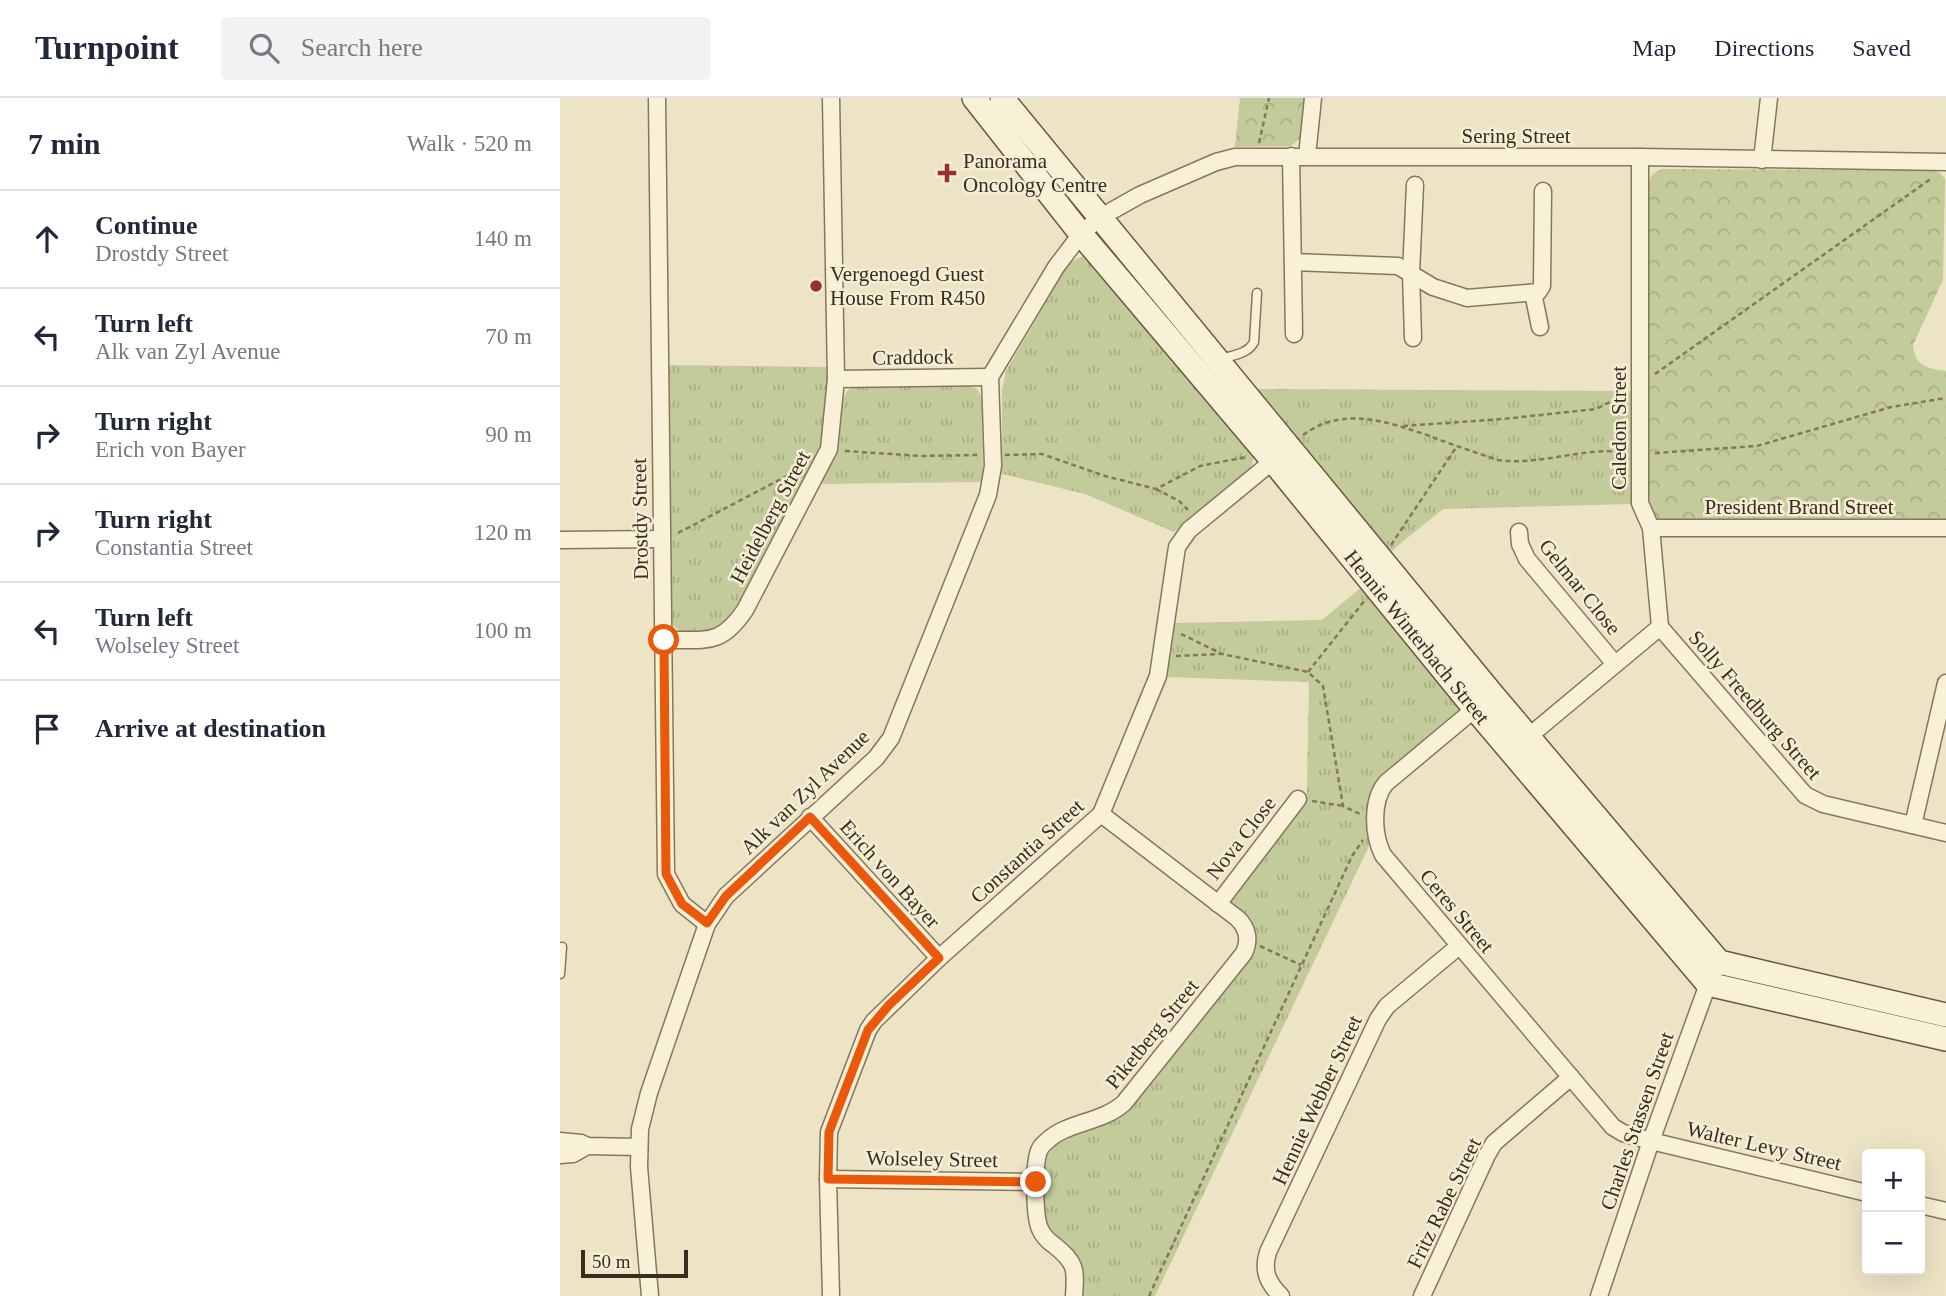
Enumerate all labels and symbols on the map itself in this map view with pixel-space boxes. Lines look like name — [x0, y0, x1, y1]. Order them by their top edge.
street label: Sering Street — [1461, 124, 1571, 148]
place label: Panorama Oncology Centre — [963, 149, 1107, 197]
marker: Panorama Oncology Centre — [937, 163, 957, 183]
place label: Vergenoegd Guest House From R450 — [830, 262, 985, 310]
marker: Vergenoegd Guest House From R450 — [808, 278, 824, 294]
street label: Craddock — [872, 344, 955, 370]
street label: Caledon Street — [1607, 366, 1631, 490]
street label: Heidelberg Street — [725, 446, 815, 588]
street label: Drostdy Street — [627, 458, 653, 580]
street label: President Brand Street — [1705, 495, 1894, 519]
street label: Gelmar Close — [1534, 534, 1626, 640]
street label: Hennie Winterbach Street — [1339, 545, 1495, 729]
route start — [648, 624, 679, 655]
street label: Solly Freedburg Street — [1684, 626, 1826, 785]
street label: Alk van Zyl Avenue — [736, 725, 874, 859]
street label: Nova Close — [1201, 792, 1281, 884]
street label: Constantia Street — [965, 794, 1089, 908]
street label: Erich von Bayer — [835, 815, 945, 933]
street label: Ceres Street — [1415, 864, 1499, 958]
street label: Piketberg Street — [1100, 974, 1204, 1094]
street label: Hennie Webber Street — [1267, 1011, 1367, 1189]
street label: Charles Stassen Street — [1595, 1029, 1679, 1213]
street label: Walter Levy Street — [1684, 1117, 1844, 1176]
street label: Fritz Rabe Street — [1402, 1134, 1486, 1272]
street label: Wolseley Street — [866, 1146, 998, 1172]
route end — [1020, 1166, 1051, 1197]
scale bar — [581, 1247, 688, 1279]

